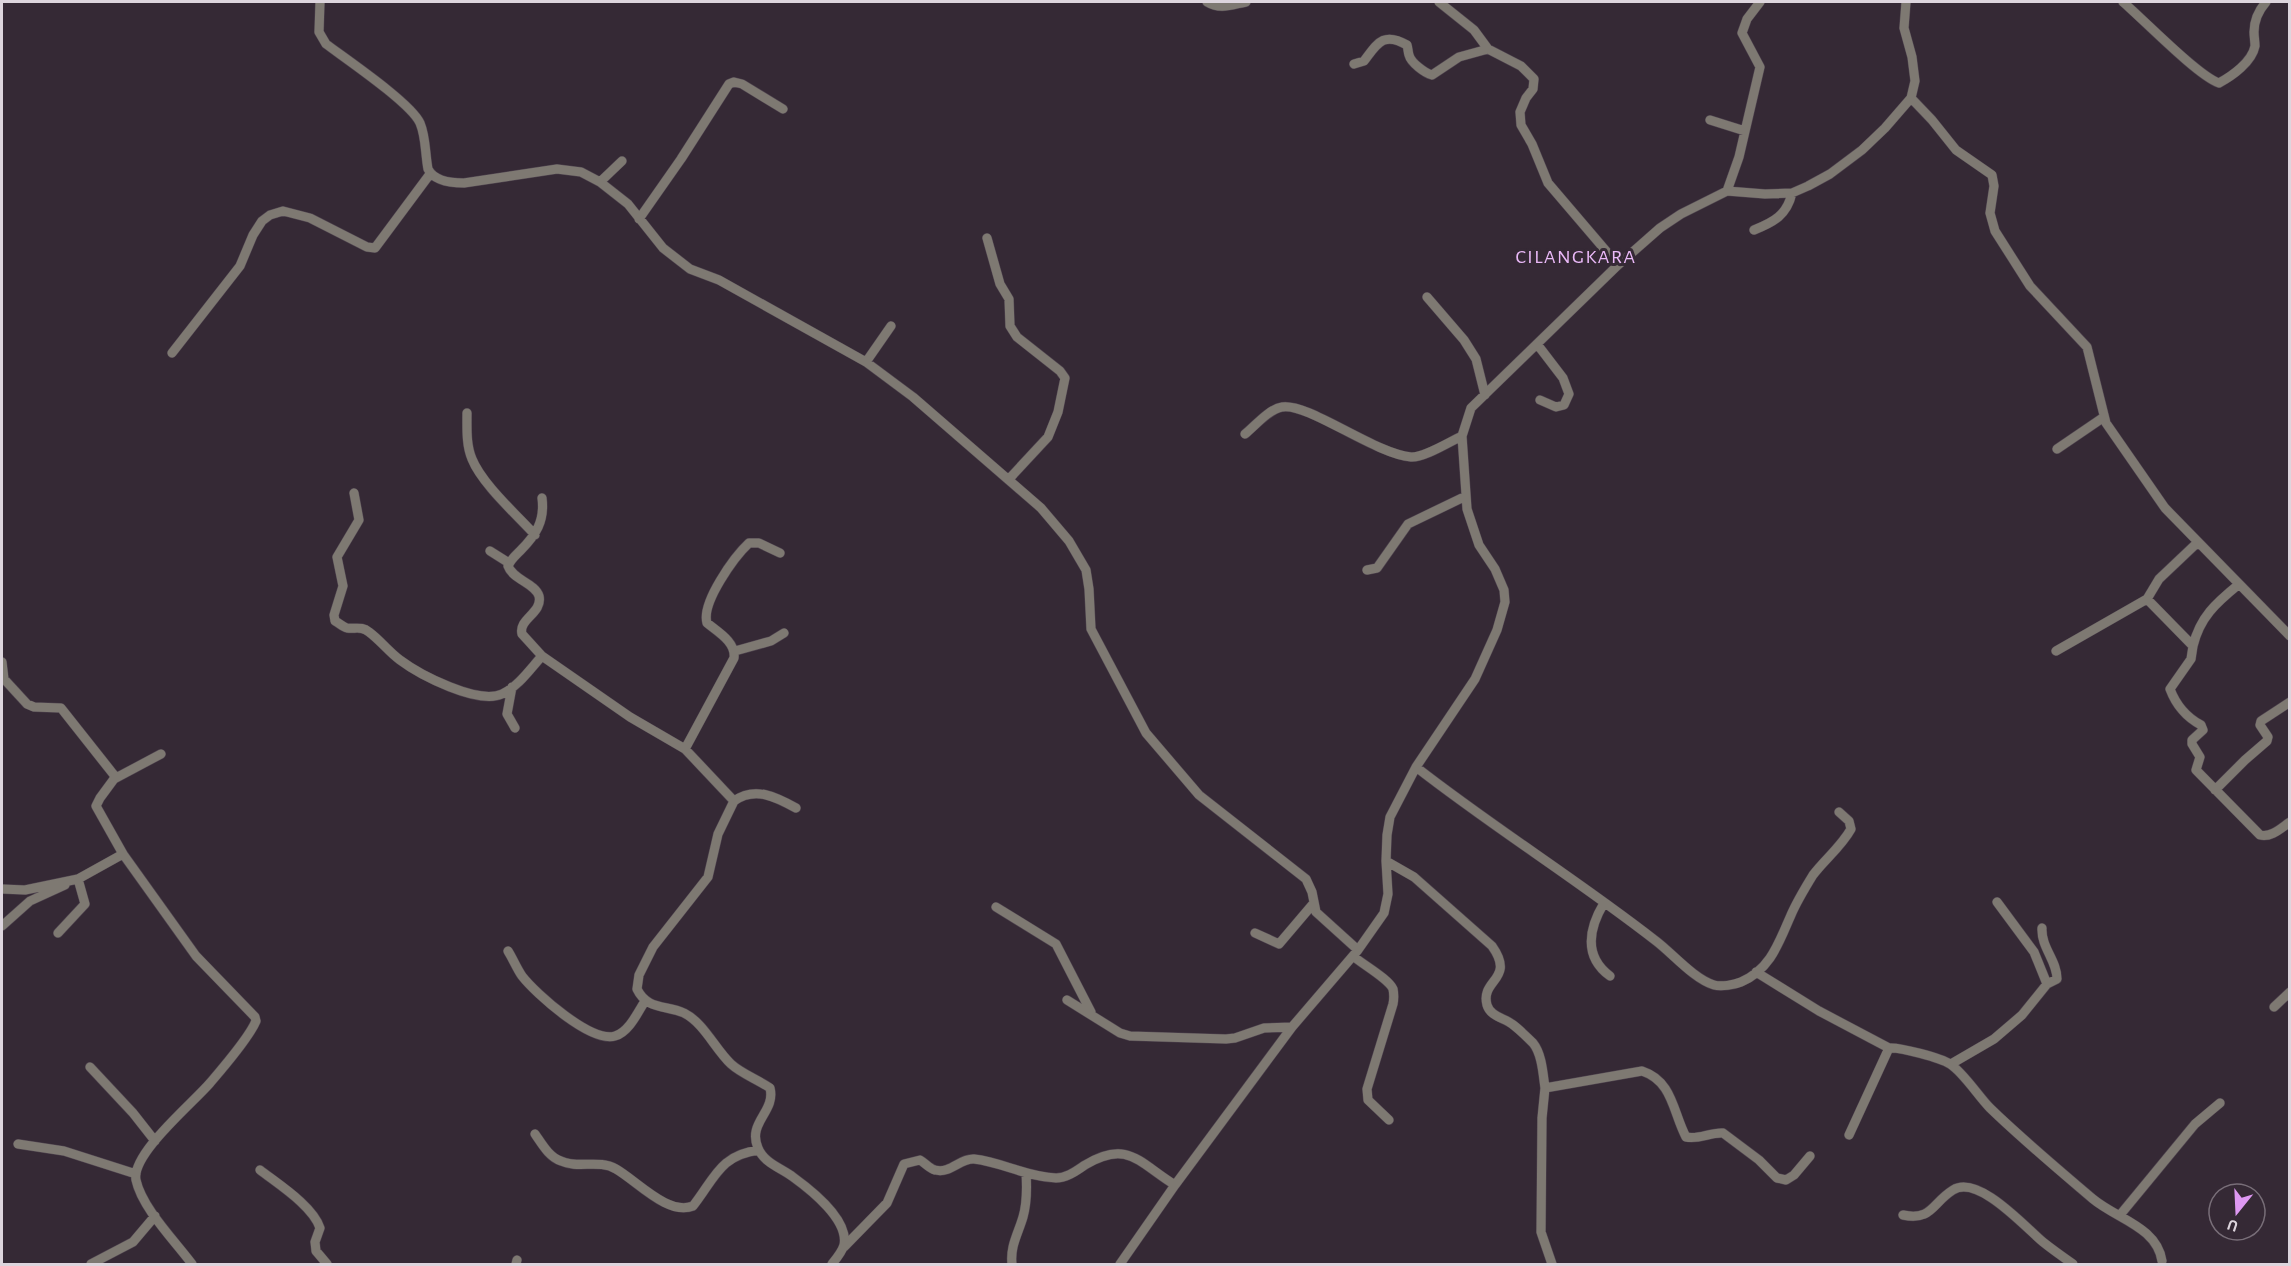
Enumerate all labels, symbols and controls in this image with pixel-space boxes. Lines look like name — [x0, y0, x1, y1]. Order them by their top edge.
district label: CILANGKARA — [1515, 247, 1637, 267]
north arrow — [2207, 1182, 2267, 1242]
text: U — [2225, 1216, 2240, 1235]

